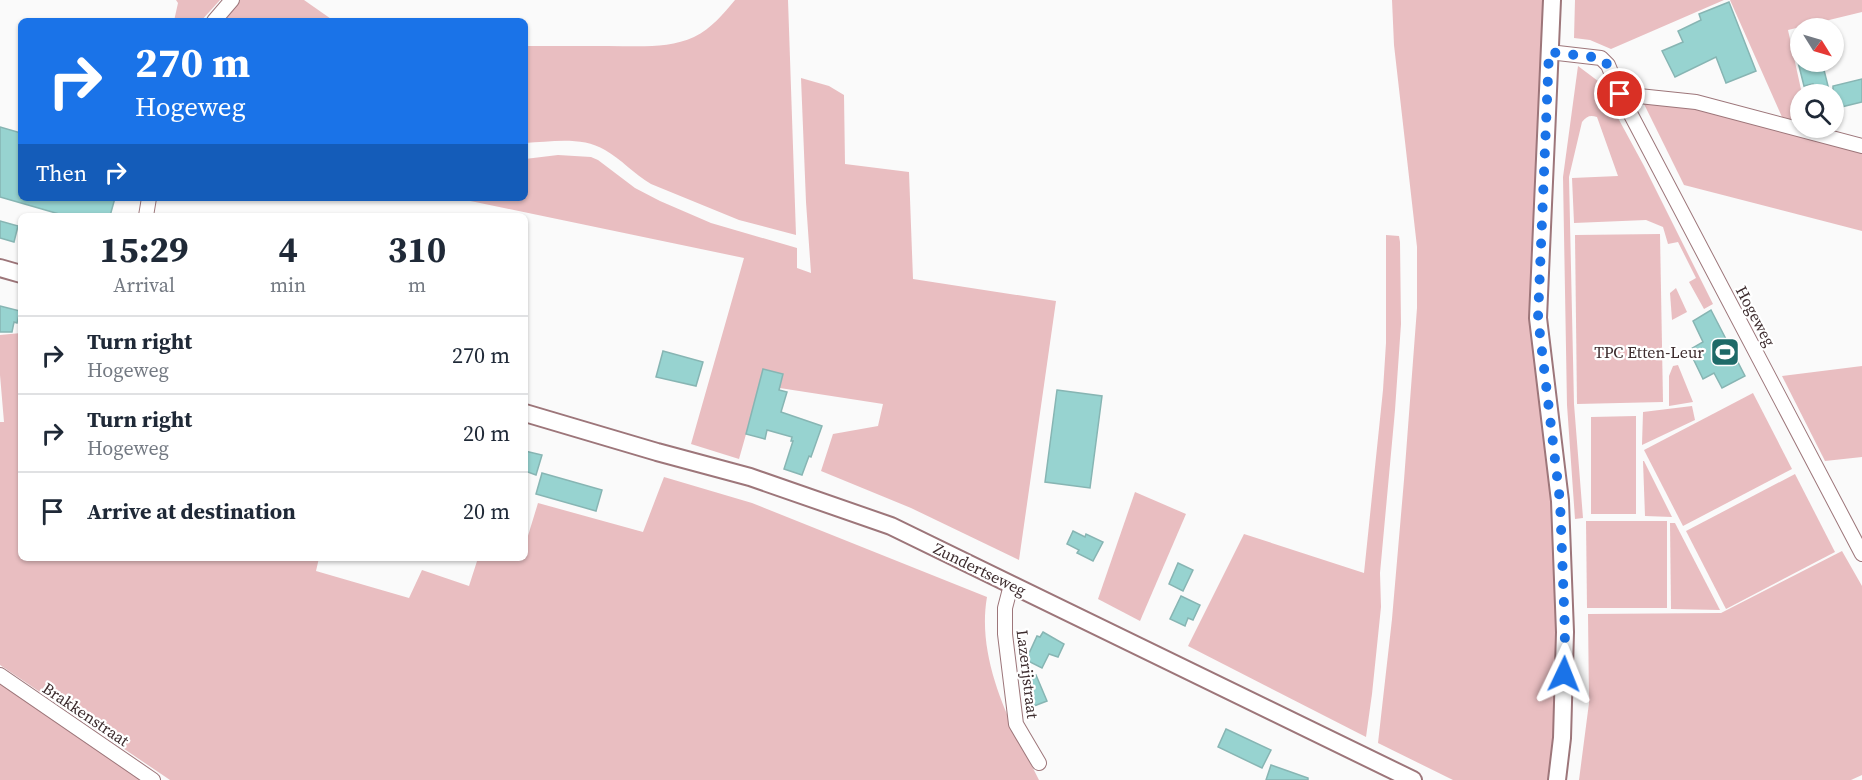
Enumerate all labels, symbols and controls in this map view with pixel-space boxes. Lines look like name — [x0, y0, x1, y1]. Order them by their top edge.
north arrow — [1790, 18, 1844, 72]
map controls — [1790, 18, 1844, 138]
text: 270 m — [135, 33, 250, 91]
icon: right — [36, 42, 114, 120]
pin — [1594, 68, 1645, 119]
icon: arrive — [1603, 77, 1636, 110]
button: search — [1790, 84, 1844, 138]
text: Hogeweg — [135, 88, 246, 125]
icon: right — [99, 156, 132, 189]
text: Then — [36, 158, 87, 188]
text: 15:29 — [100, 225, 188, 274]
text: 4 — [278, 225, 298, 274]
text: 310 — [388, 225, 446, 274]
text: Arrival — [113, 271, 175, 299]
text: min — [270, 271, 306, 299]
text: m — [408, 271, 426, 299]
street label: Hogeweg — [1731, 282, 1781, 350]
text: Turn right — [87, 326, 192, 356]
sports icon: TPC Etten-Leur — [1709, 336, 1741, 368]
icon: right — [36, 339, 69, 372]
text: 270 m — [452, 340, 510, 370]
place label: TPC Etten-Leur — [1594, 341, 1704, 363]
text: Hogeweg — [87, 356, 169, 384]
text: Turn right — [87, 404, 192, 434]
icon: right — [36, 417, 69, 450]
text: 20 m — [463, 418, 510, 448]
text: Hogeweg — [87, 434, 169, 462]
icon: arrive — [36, 495, 69, 528]
text: Arrive at destination — [87, 496, 296, 526]
text: 20 m — [463, 496, 510, 526]
street label: Zundertseweg — [930, 537, 1030, 601]
street label: Lazerijstraat — [1012, 628, 1044, 720]
position arrow — [1532, 642, 1596, 706]
street label: Brakkenstraat — [38, 677, 134, 752]

